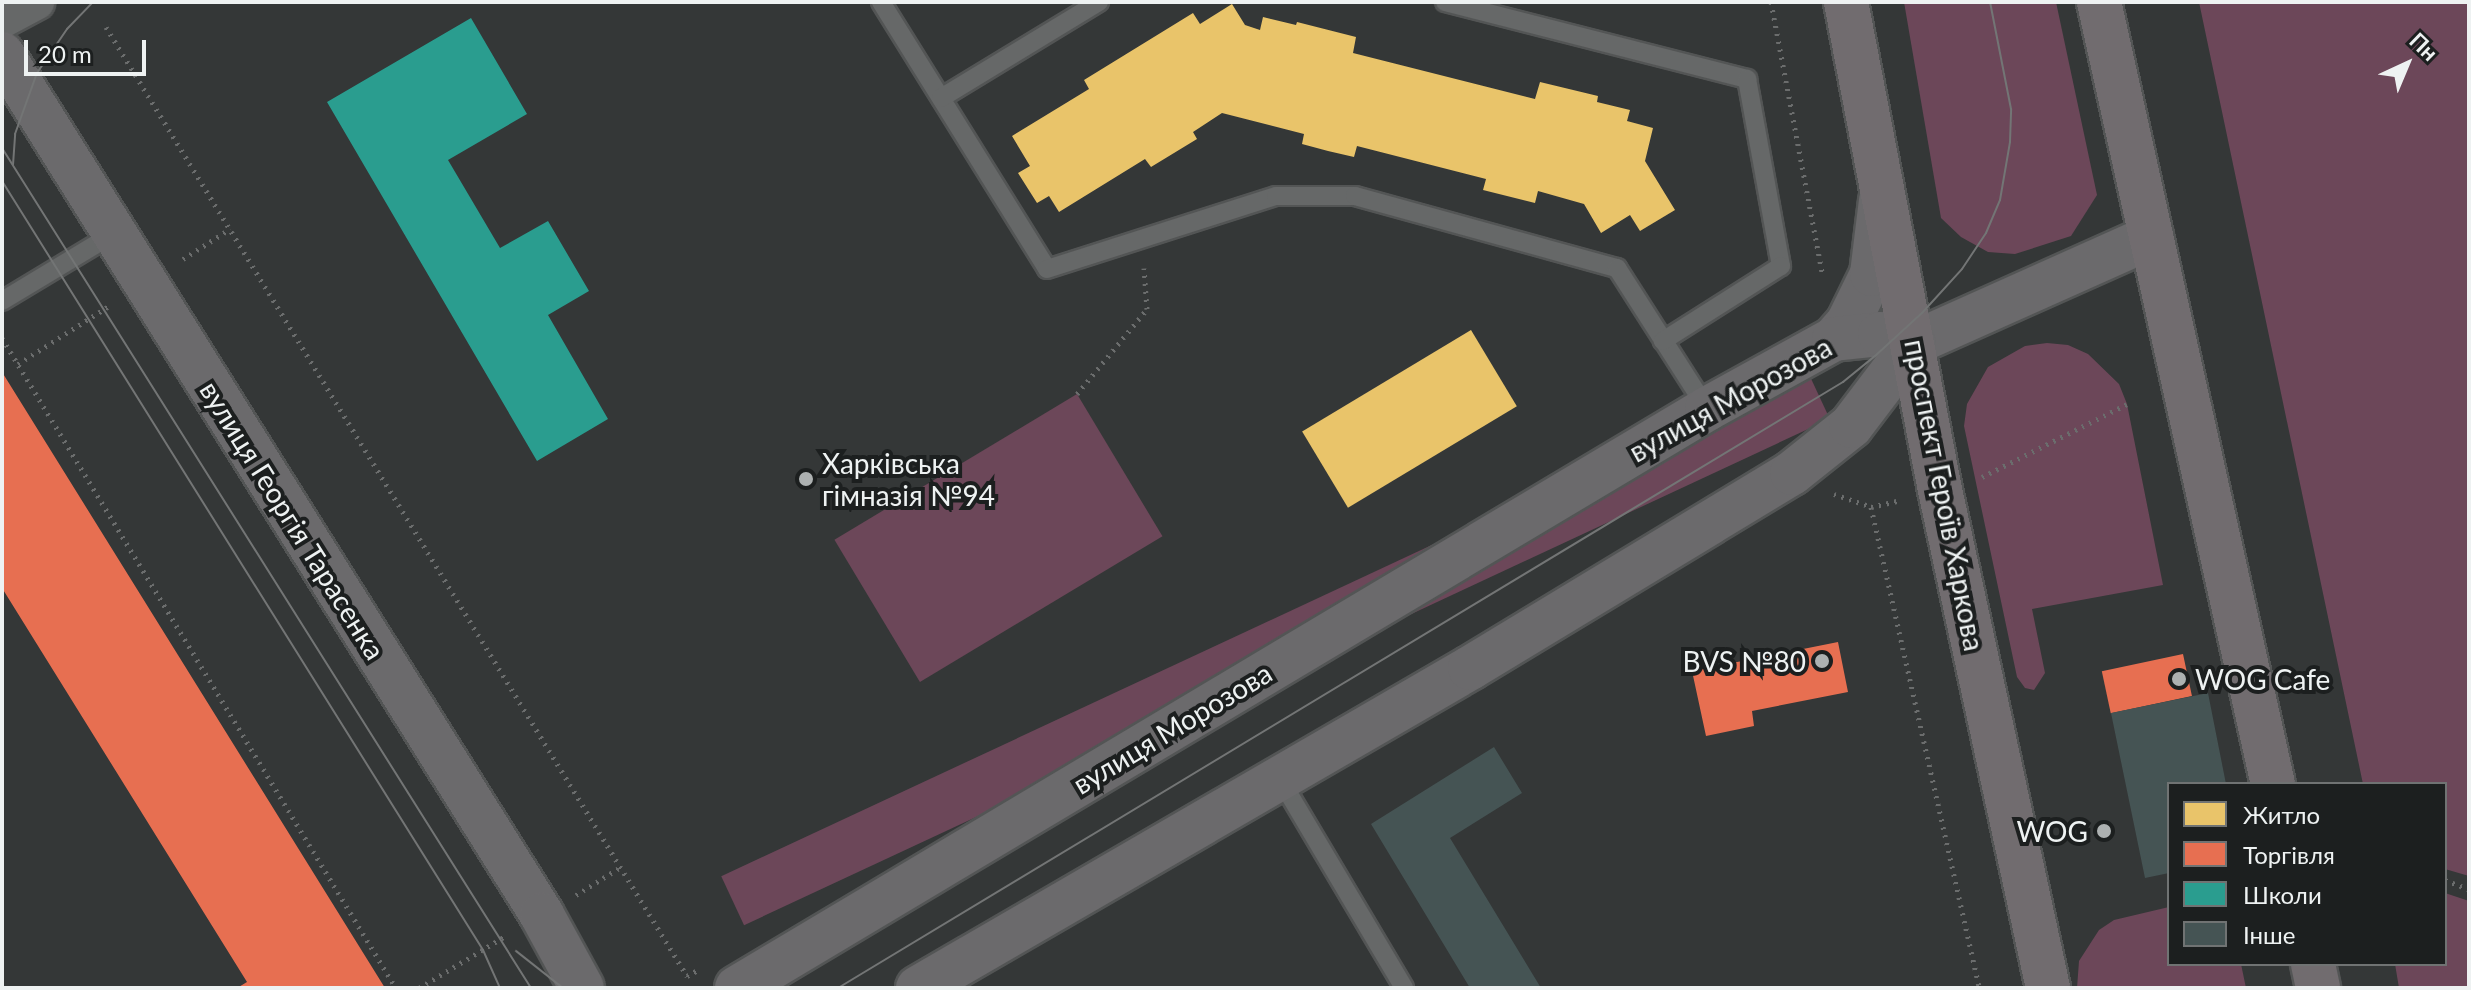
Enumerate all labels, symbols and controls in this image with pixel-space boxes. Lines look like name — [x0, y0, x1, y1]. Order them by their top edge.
scale bar — [28, 24, 150, 74]
north arrow — [2367, 24, 2447, 104]
text: Пн — [2404, 27, 2444, 66]
text: 20 m — [38, 39, 92, 68]
street label: вулиця Морозова — [1623, 330, 1837, 468]
street label: проспект Героїв Харкова — [1898, 336, 1992, 654]
street label: вулиця Георгія Тарасенка — [193, 375, 393, 665]
place label: Харківська гімназія №94 — [822, 446, 995, 512]
marker: Харківська гімназія №94 — [797, 470, 815, 488]
place label: BVS №80 — [1683, 644, 1806, 678]
marker: BVS №80 — [1813, 652, 1831, 670]
street label: вулиця Морозова — [1066, 655, 1278, 801]
place label: WOG Cafe — [2195, 662, 2330, 696]
marker: WOG Cafe — [2170, 670, 2188, 688]
legend — [2167, 782, 2447, 966]
text: Житло — [2243, 800, 2320, 829]
place label: WOG — [2016, 814, 2088, 848]
marker: WOG — [2095, 822, 2113, 840]
text: Торгівля — [2243, 840, 2335, 869]
text: Школи — [2243, 880, 2322, 909]
text: Інше — [2243, 920, 2295, 949]

